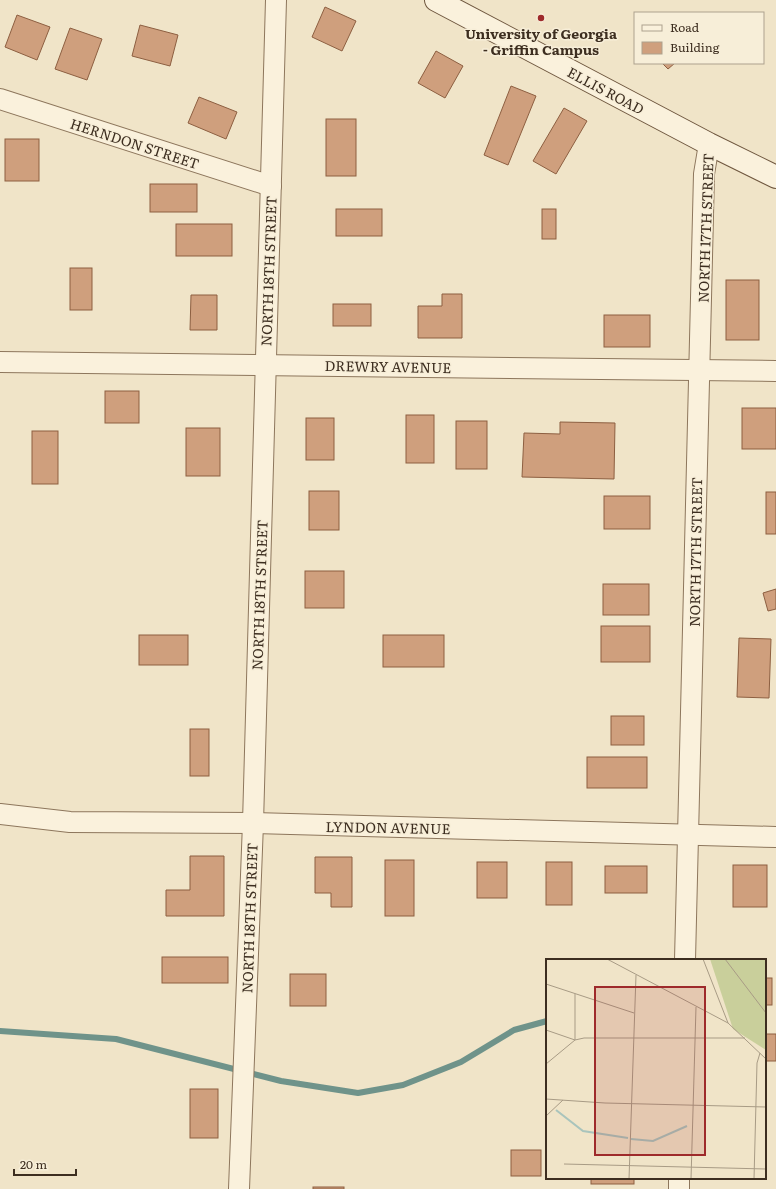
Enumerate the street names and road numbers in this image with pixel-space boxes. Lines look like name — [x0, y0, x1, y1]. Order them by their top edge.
street label: ELLIS ROAD — [564, 61, 648, 119]
street label: HERNDON STREET — [68, 113, 202, 173]
street label: NORTH 17TH STREET — [692, 153, 718, 303]
street label: NORTH 18TH STREET — [255, 195, 281, 347]
street label: DREWRY AVENUE — [324, 355, 452, 377]
street label: NORTH 17TH STREET — [684, 477, 706, 627]
street label: NORTH 18TH STREET — [246, 519, 272, 671]
street label: LYNDON AVENUE — [325, 816, 451, 838]
street label: NORTH 18TH STREET — [236, 842, 262, 994]

